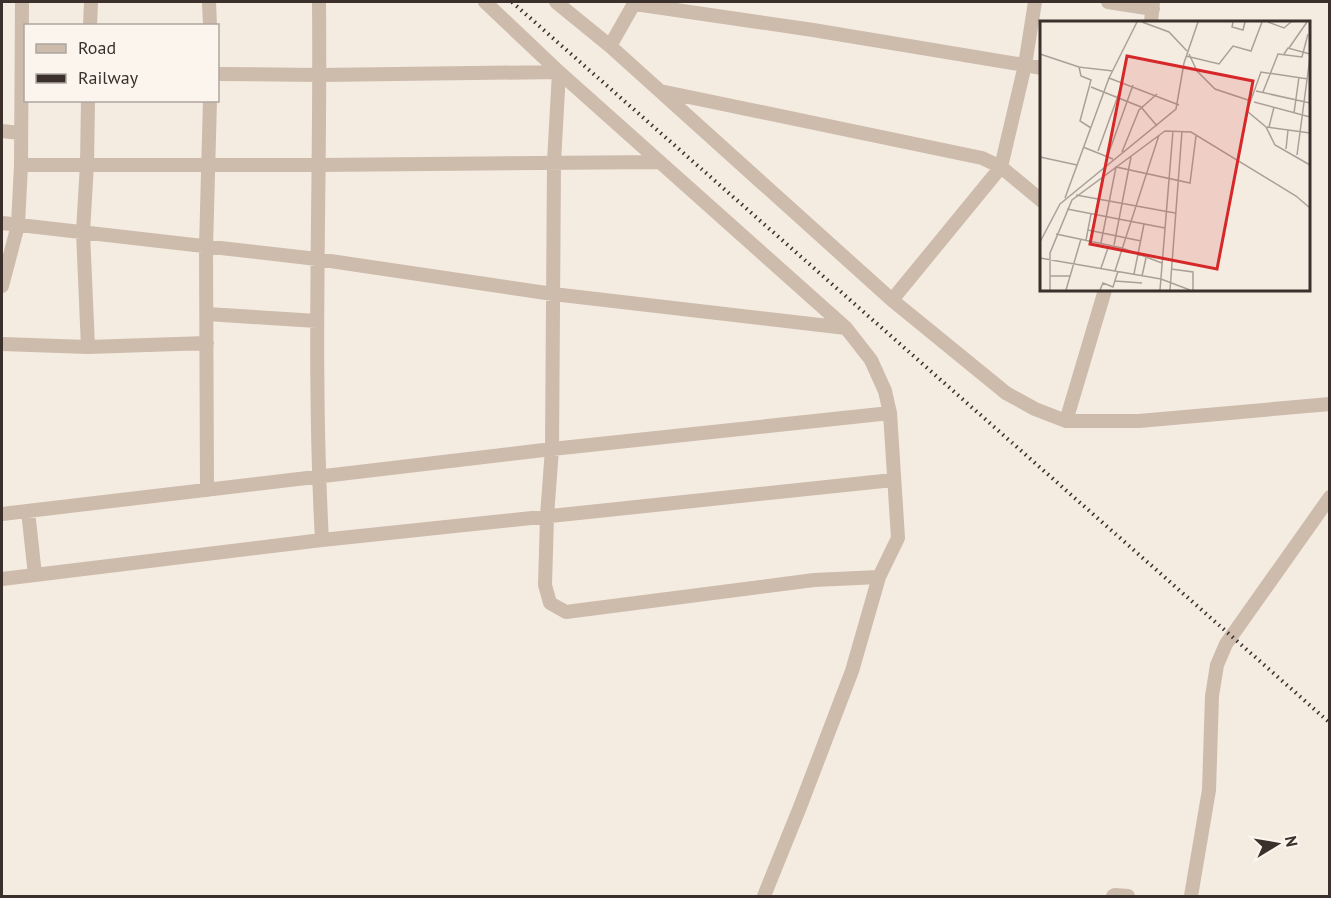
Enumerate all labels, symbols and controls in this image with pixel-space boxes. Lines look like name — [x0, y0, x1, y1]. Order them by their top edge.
inset map — [1040, 21, 1310, 291]
legend — [24, 24, 219, 102]
text: Road — [78, 36, 116, 59]
text: Railway — [78, 66, 139, 89]
north arrow — [1247, 814, 1307, 874]
text: N — [1281, 834, 1303, 848]

